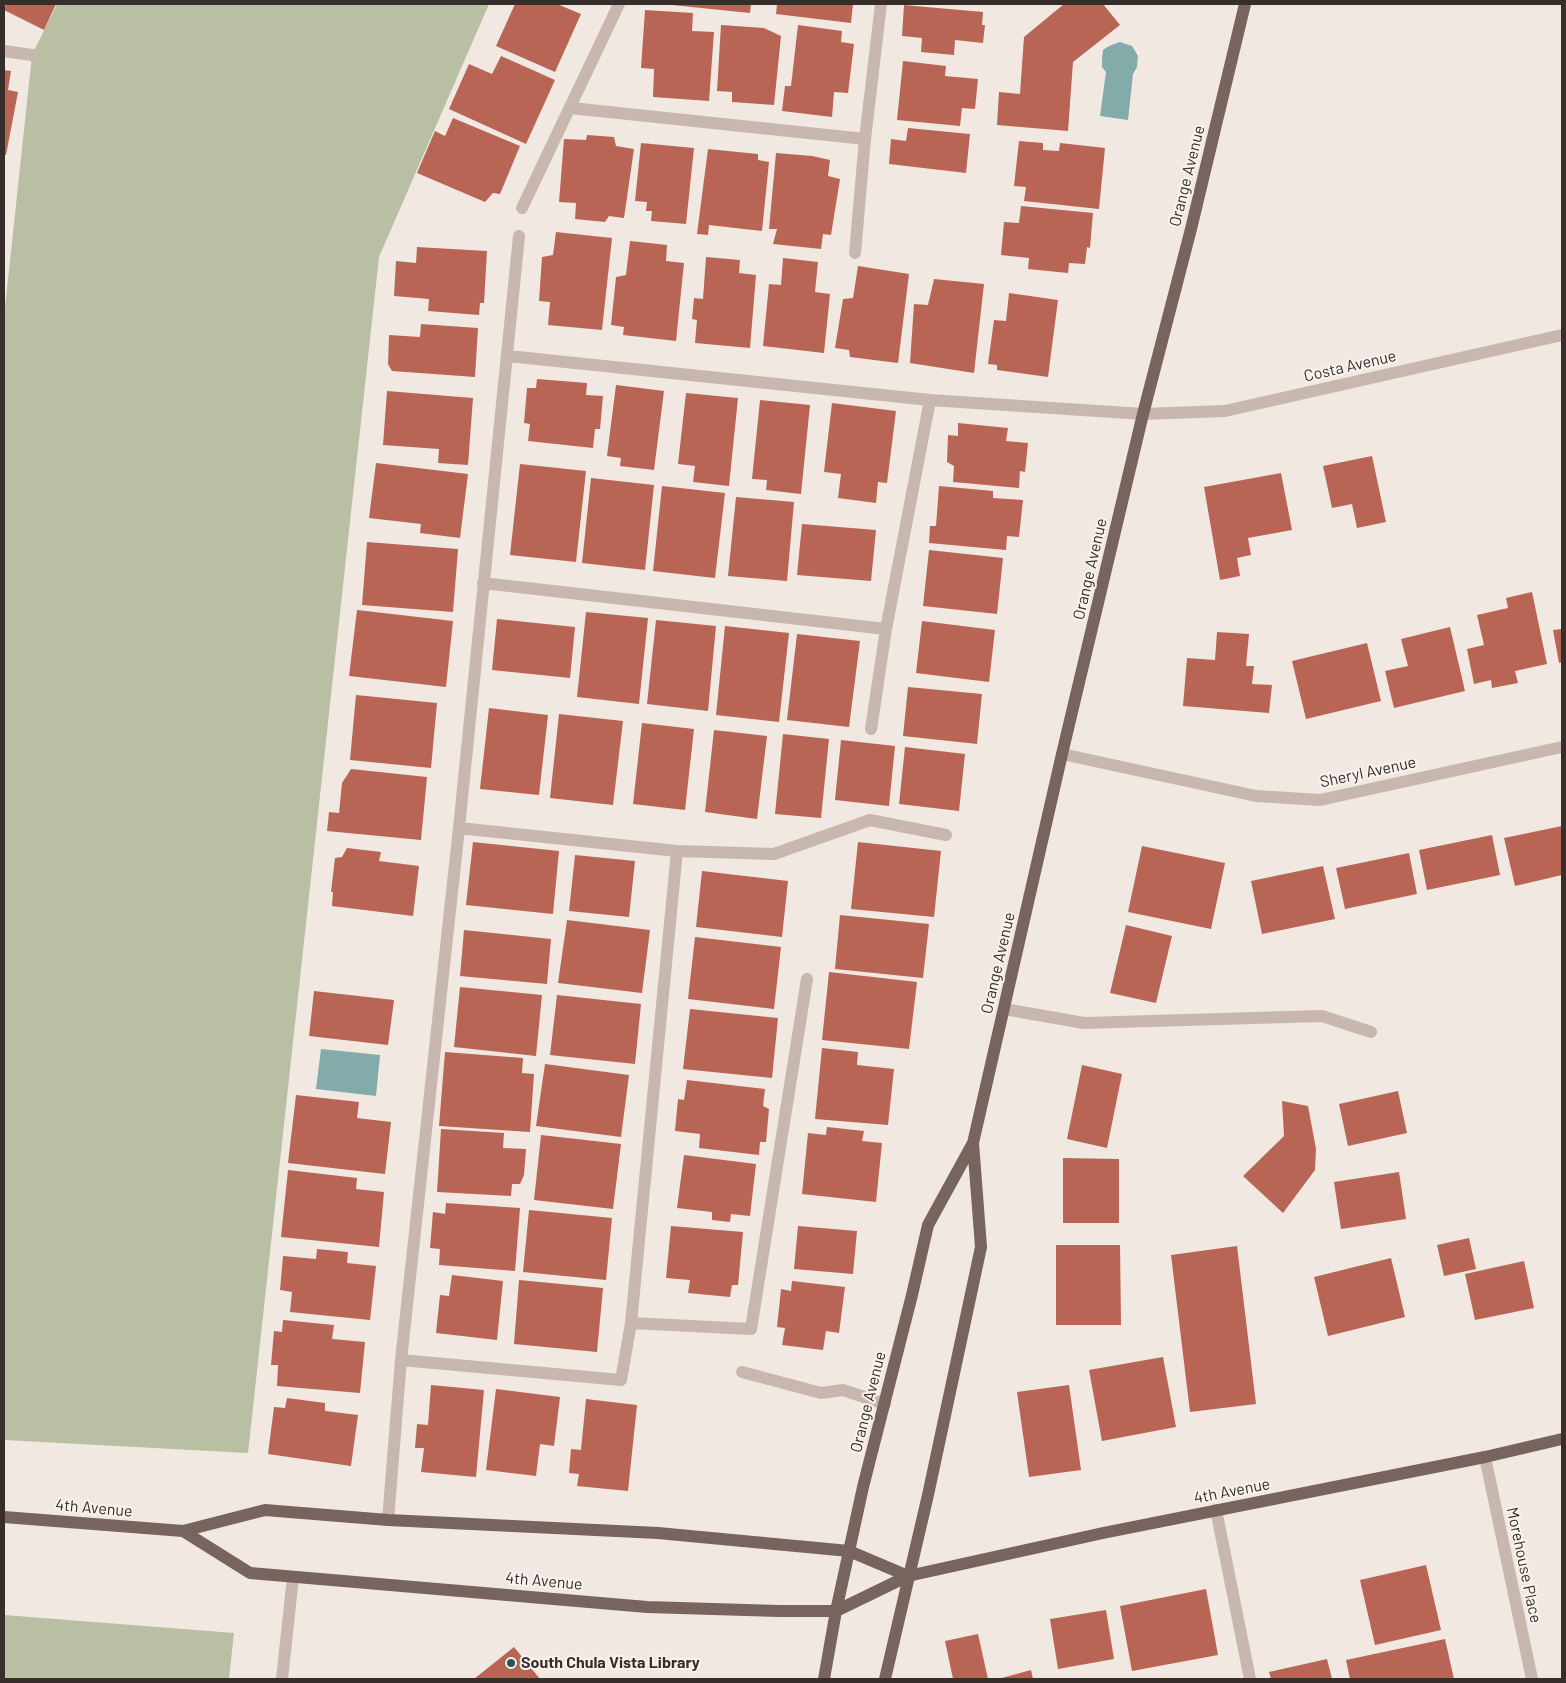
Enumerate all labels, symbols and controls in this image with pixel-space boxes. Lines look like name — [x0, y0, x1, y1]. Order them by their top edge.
street label: Orange Avenue — [1165, 123, 1209, 229]
street label: Costa Avenue — [1302, 346, 1398, 386]
street label: Orange Avenue — [1069, 516, 1111, 622]
street label: Sheryl Avenue — [1318, 752, 1418, 792]
street label: Orange Avenue — [977, 910, 1019, 1016]
street label: Orange Avenue — [846, 1349, 890, 1455]
street label: 4th Avenue — [1192, 1474, 1272, 1508]
street label: 4th Avenue — [55, 1495, 133, 1521]
street label: Morehouse Place — [1502, 1505, 1546, 1625]
street label: 4th Avenue — [505, 1568, 583, 1594]
place label: South Chula Vista Library — [521, 1653, 700, 1673]
marker: South Chula Vista Library — [505, 1657, 517, 1669]

